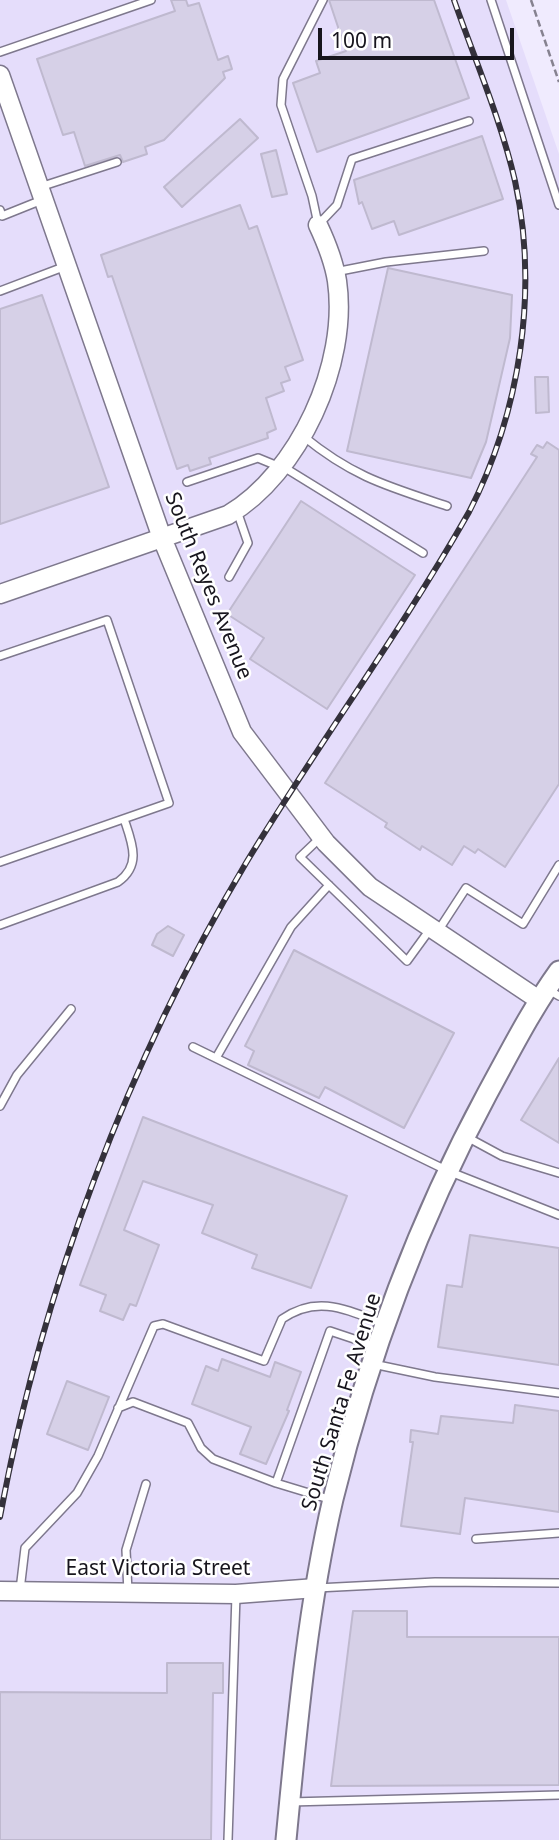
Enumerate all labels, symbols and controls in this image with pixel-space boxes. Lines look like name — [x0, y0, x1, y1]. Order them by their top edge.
scale bar — [321, 14, 517, 58]
text: 100 m — [331, 26, 392, 54]
street label: South Reyes Avenue — [159, 489, 257, 683]
street label: South Santa Fe Avenue — [297, 1290, 387, 1514]
street label: East Victoria Street — [66, 1556, 250, 1582]

